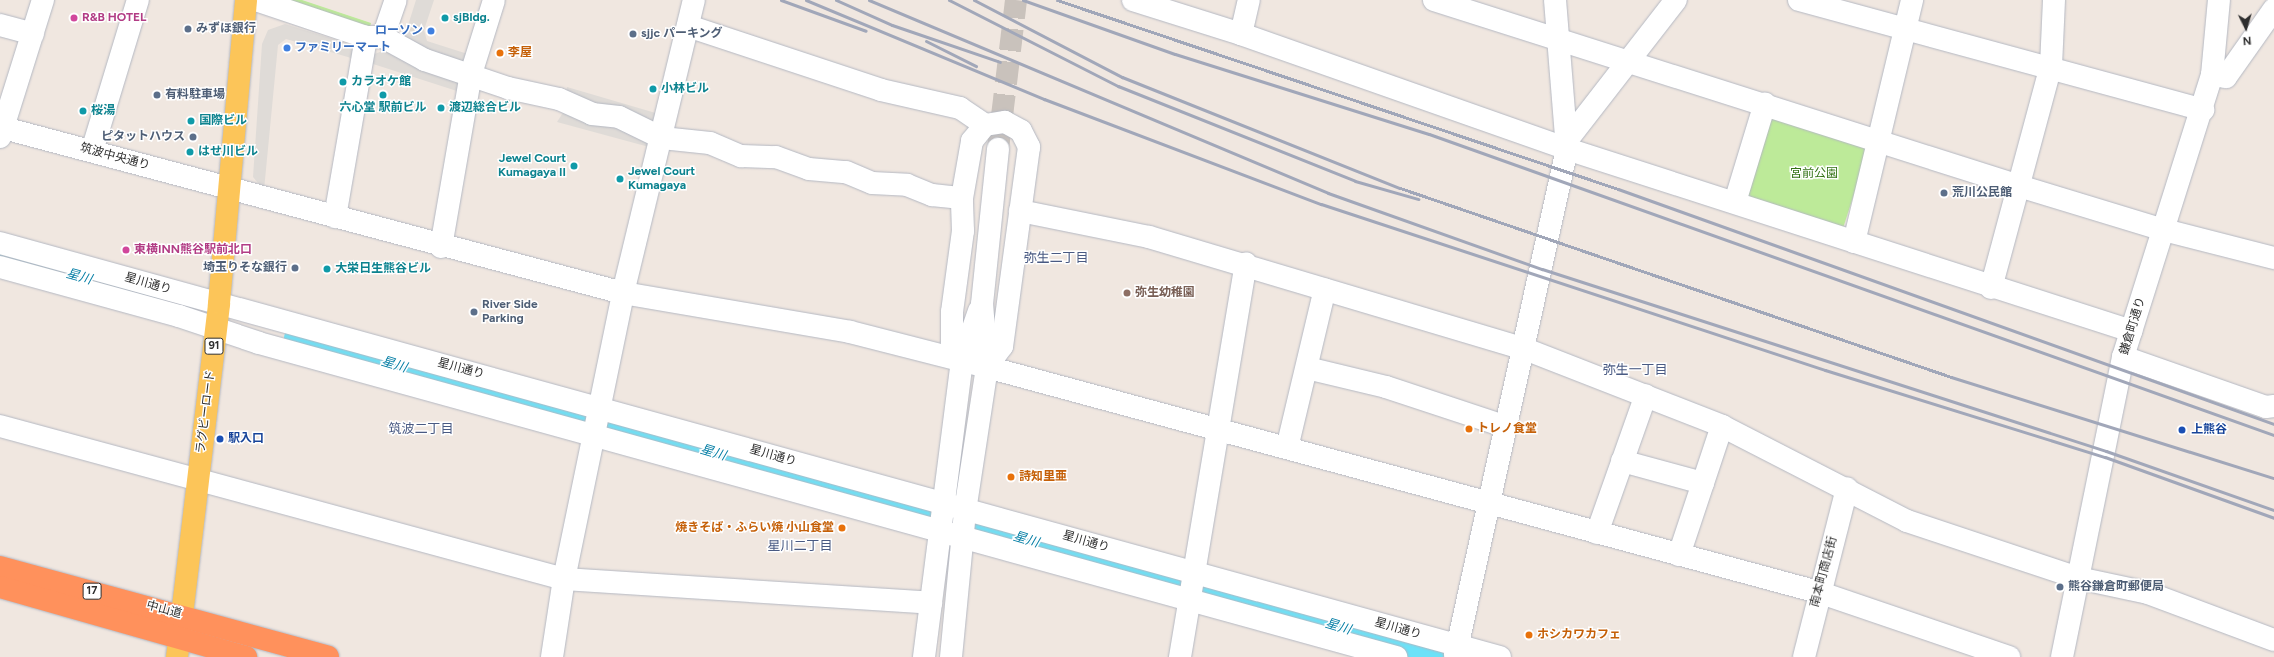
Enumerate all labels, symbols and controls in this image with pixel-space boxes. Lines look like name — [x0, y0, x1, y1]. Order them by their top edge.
north arrow — [2226, 8, 2266, 48]
place label: R&B HOTEL — [82, 11, 146, 25]
place label: sjBldg. — [453, 11, 490, 25]
marker: R&B HOTEL — [69, 13, 79, 23]
marker: sjBldg. — [440, 13, 450, 23]
place label: みずほ銀行 — [196, 22, 256, 36]
marker: みずほ銀行 — [183, 24, 193, 34]
place label: ローソン — [375, 24, 423, 38]
marker: ローソン — [426, 26, 436, 36]
place label: sjjc パーキング — [641, 27, 723, 41]
marker: sjjc パーキング — [628, 29, 638, 39]
text: N — [2242, 34, 2252, 47]
place label: ファミリーマート — [295, 41, 391, 55]
marker: ファミリーマート — [282, 43, 292, 53]
place label: 李屋 — [508, 46, 532, 60]
marker: 李屋 — [495, 48, 505, 58]
place label: カラオケ館 — [351, 75, 411, 89]
marker: カラオケ館 — [338, 77, 348, 87]
place label: 小林ビル — [661, 82, 709, 96]
marker: 小林ビル — [648, 84, 658, 94]
place label: 有料駐車場 — [165, 88, 225, 102]
marker: 有料駐車場 — [152, 90, 162, 100]
marker: 六心堂 駅前ビル — [378, 90, 388, 100]
place label: 六心堂 駅前ビル — [340, 101, 426, 115]
place label: 渡辺総合ビル — [449, 101, 521, 115]
marker: 渡辺総合ビル — [436, 103, 446, 113]
place label: 桜湯 — [91, 104, 115, 118]
marker: 桜湯 — [78, 106, 88, 116]
place label: 国際ビル — [199, 114, 247, 128]
marker: 国際ビル — [186, 116, 196, 126]
place label: ピタットハウス — [101, 130, 185, 144]
marker: ピタットハウス — [188, 132, 198, 142]
street label: 筑波中央通り — [78, 141, 152, 173]
place label: はせ川ビル — [198, 145, 258, 159]
marker: はせ川ビル — [185, 147, 195, 157]
place label: Jewel Court Kumagaya II — [498, 152, 566, 180]
marker: Jewel Court Kumagaya II — [569, 161, 579, 171]
place label: Jewel Court Kumagaya — [628, 165, 695, 193]
park label: 宮前公園 — [1790, 167, 1838, 181]
marker: Jewel Court Kumagaya — [615, 174, 625, 184]
place label: 荒川公民館 — [1952, 186, 2012, 200]
marker: 荒川公民館 — [1939, 188, 1949, 198]
place label: 東横INN熊谷駅前北口 — [134, 243, 252, 257]
marker: 東横INN熊谷駅前北口 — [121, 245, 131, 255]
district label: 弥生二丁目 — [1024, 250, 1088, 266]
place label: 埼玉りそな銀行 — [203, 261, 287, 275]
place label: 大栄日生熊谷ビル — [335, 262, 431, 276]
marker: 埼玉りそな銀行 — [290, 263, 300, 273]
marker: 大栄日生熊谷ビル — [322, 264, 332, 274]
water label: 星川 — [64, 266, 94, 288]
street label: 星川通り — [123, 270, 173, 298]
place label: 弥生幼稚園 — [1135, 286, 1195, 300]
marker: 弥生幼稚園 — [1122, 288, 1132, 298]
street label: 鎌倉町通り — [2117, 295, 2149, 357]
place label: River Side Parking — [482, 298, 538, 326]
marker: River Side Parking — [469, 307, 479, 317]
road number: 91 — [204, 337, 224, 355]
water label: 星川 — [379, 354, 409, 376]
street label: 星川通り — [436, 356, 486, 382]
district label: 弥生一丁目 — [1603, 362, 1667, 378]
street label: ラグビーロード — [194, 369, 218, 455]
district label: 筑波二丁目 — [389, 421, 453, 437]
place label: トレノ食堂 — [1477, 422, 1537, 436]
place label: 上熊谷 — [2191, 423, 2227, 437]
marker: トレノ食堂 — [1464, 424, 1474, 434]
marker: 上熊谷 — [2176, 424, 2188, 436]
place label: 駅入口 — [228, 432, 264, 446]
marker: 駅入口 — [215, 434, 225, 444]
water label: 星川 — [698, 442, 728, 464]
street label: 星川通り — [748, 442, 798, 470]
place label: 詩知里亜 — [1019, 470, 1067, 484]
marker: 詩知里亜 — [1006, 472, 1016, 482]
place label: 焼きそば・ふらい焼 小山食堂 — [675, 521, 834, 535]
marker: 焼きそば・ふらい焼 小山食堂 — [837, 523, 847, 533]
street label: 星川通り — [1061, 528, 1111, 556]
water label: 星川 — [1011, 529, 1041, 551]
street label: 南本町商店街 — [1808, 535, 1840, 609]
district label: 星川二丁目 — [768, 538, 832, 554]
place label: 熊谷鎌倉町郵便局 — [2068, 580, 2164, 594]
road number: 17 — [82, 582, 102, 600]
marker: 熊谷鎌倉町郵便局 — [2055, 582, 2065, 592]
street label: 中山道 — [145, 598, 183, 622]
street label: 星川通り — [1373, 615, 1423, 643]
water label: 星川 — [1323, 616, 1353, 638]
place label: ホシカワカフェ — [1537, 628, 1621, 642]
marker: ホシカワカフェ — [1524, 630, 1534, 640]

